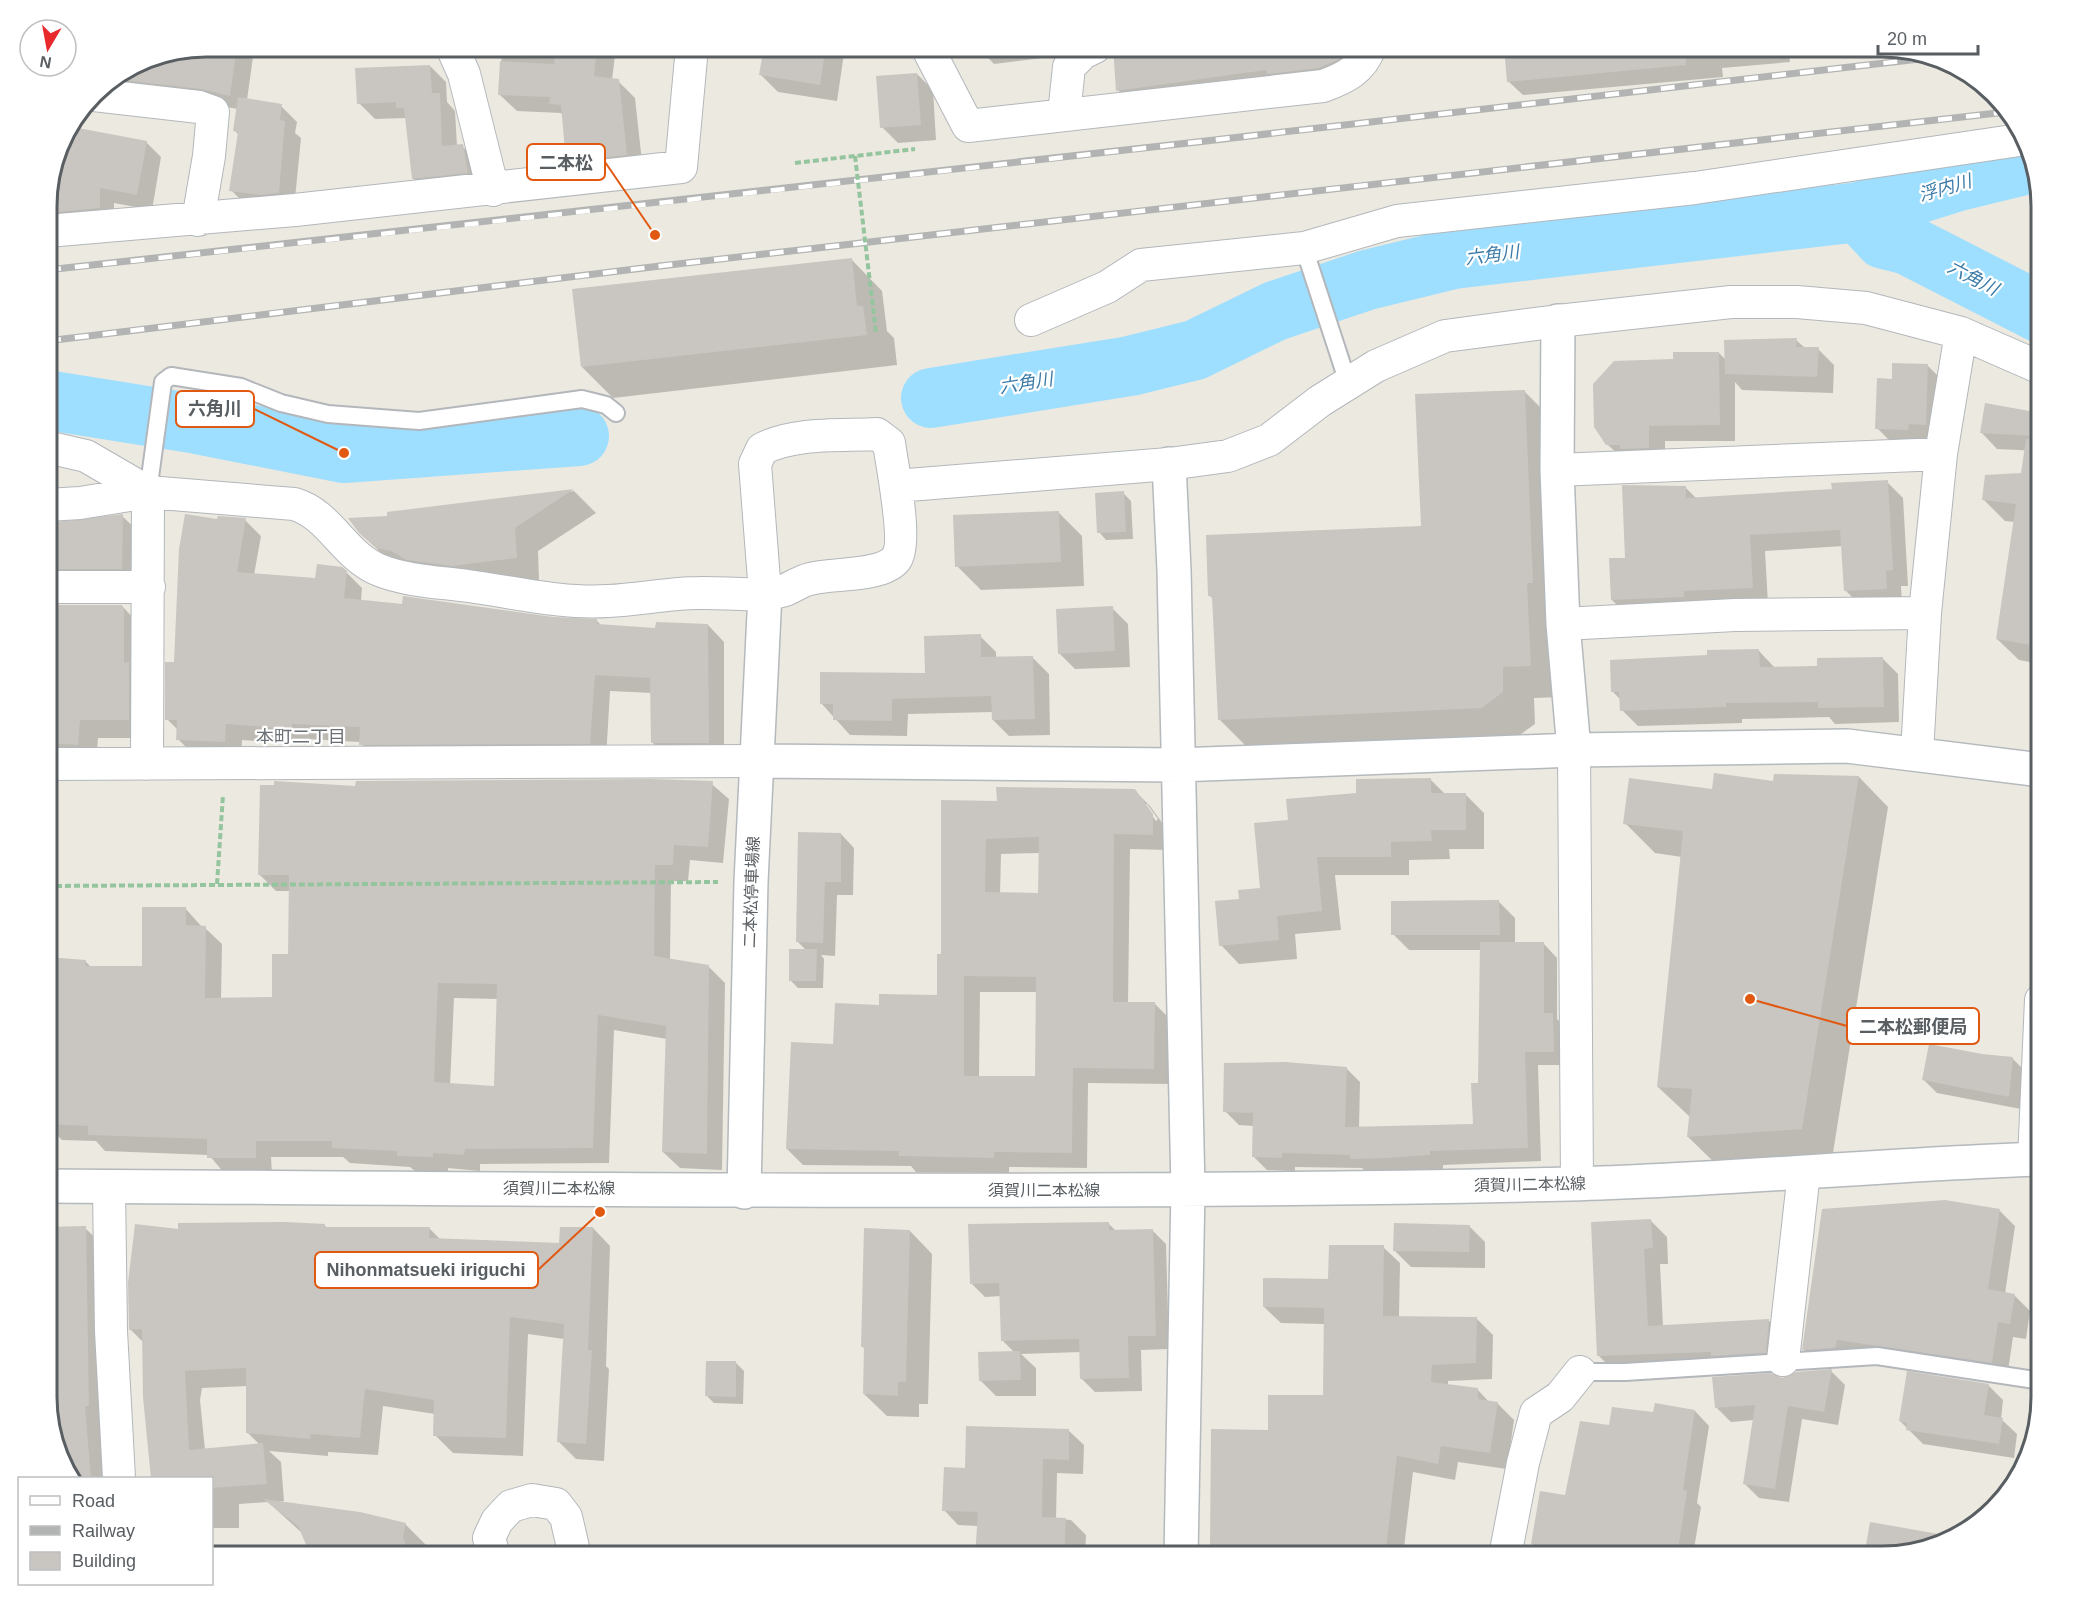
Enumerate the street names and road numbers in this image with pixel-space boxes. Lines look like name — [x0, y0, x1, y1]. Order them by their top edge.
street label: 二本松停車場線 — [741, 836, 762, 948]
street label: 須賀川二本松線 — [1474, 1175, 1586, 1194]
street label: 須賀川二本松線 — [503, 1180, 615, 1197]
street label: 須賀川二本松線 — [988, 1182, 1100, 1199]

